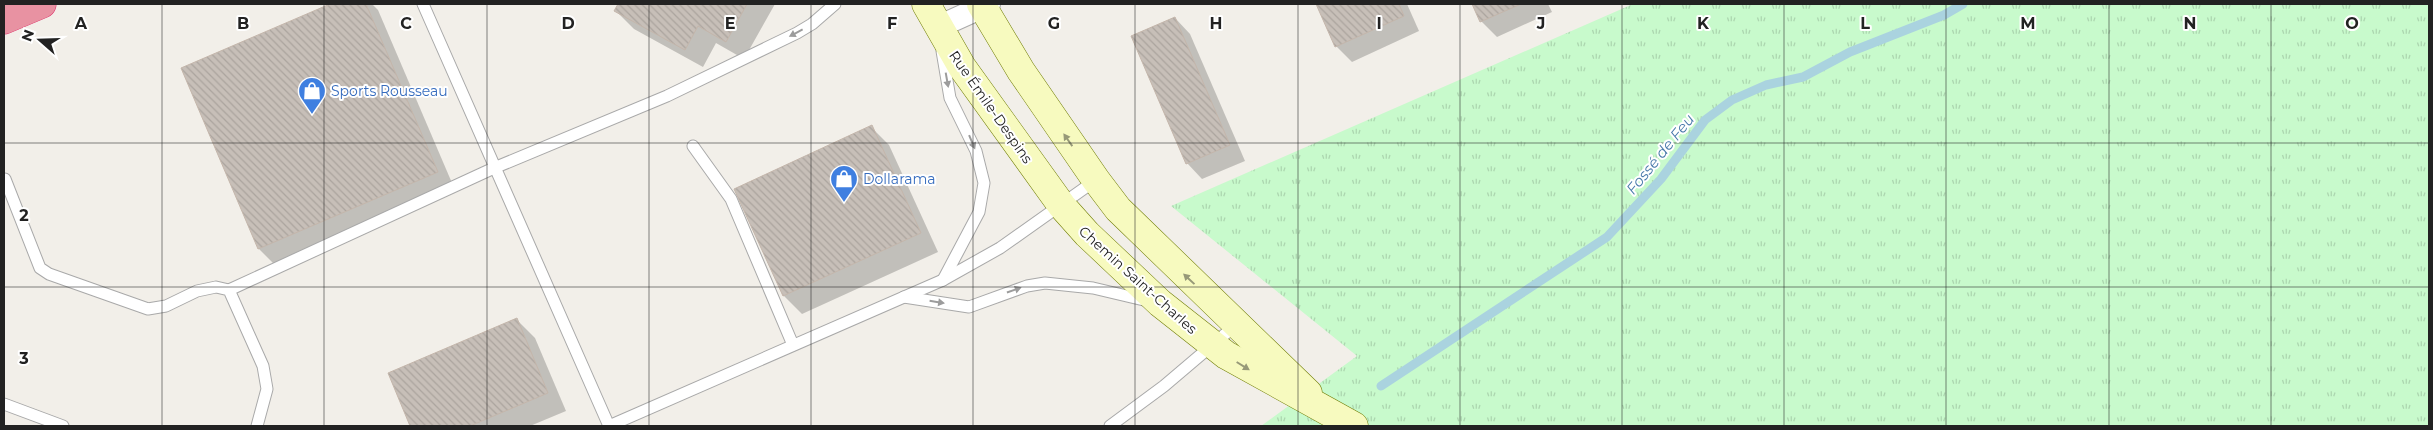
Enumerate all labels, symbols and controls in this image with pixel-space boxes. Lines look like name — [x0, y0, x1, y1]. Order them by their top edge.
text: A — [74, 14, 88, 33]
text: B — [237, 14, 249, 33]
text: C — [400, 14, 412, 33]
text: D — [561, 14, 575, 33]
text: E — [725, 14, 735, 33]
text: F — [887, 14, 897, 33]
text: G — [1048, 14, 1060, 33]
text: H — [1210, 14, 1222, 33]
text: I — [1376, 14, 1382, 33]
text: J — [1536, 14, 1545, 33]
text: K — [1697, 14, 1710, 33]
text: L — [1860, 14, 1870, 33]
text: M — [2020, 14, 2036, 33]
text: N — [2184, 14, 2196, 33]
text: O — [2345, 14, 2359, 33]
north arrow — [15, 15, 65, 65]
text: N — [17, 27, 38, 44]
one-way arrow — [789, 29, 803, 37]
street label: Rue Émile-Despins — [945, 47, 1037, 167]
one-way arrow — [944, 72, 952, 88]
shop icon: Sports Rousseau — [297, 76, 327, 115]
place label: Sports Rousseau — [331, 82, 448, 100]
water label: Fossé de Feu — [1622, 110, 1698, 198]
one-way arrow — [1063, 134, 1073, 147]
one-way arrow — [968, 135, 976, 149]
shop icon: Dollarama — [829, 164, 859, 203]
place label: Dollarama — [863, 170, 936, 188]
text: 2 — [19, 206, 29, 225]
street label: Chemin Saint-Charles — [1075, 222, 1201, 338]
one-way arrow — [1184, 273, 1196, 285]
one-way arrow — [1007, 286, 1022, 293]
one-way arrow — [929, 298, 945, 306]
text: 3 — [18, 349, 29, 368]
one-way arrow — [1237, 361, 1250, 371]

